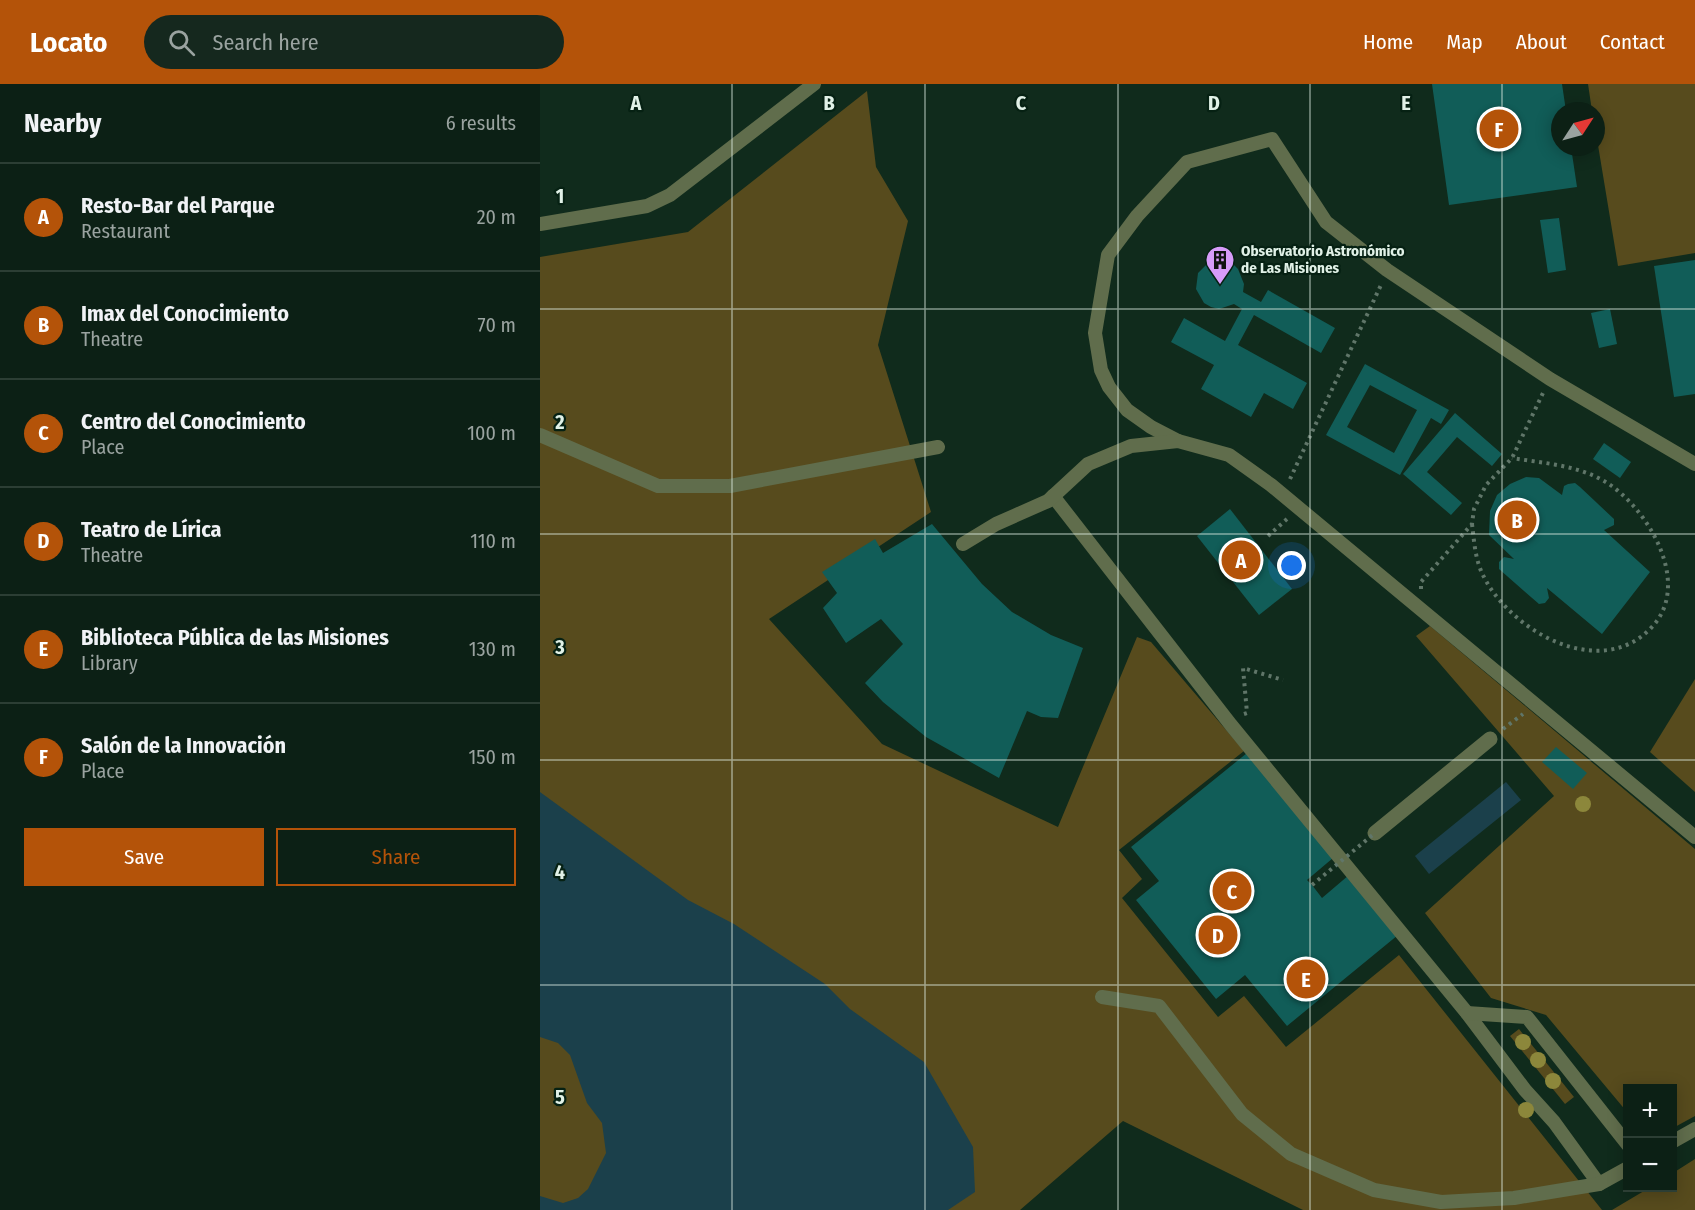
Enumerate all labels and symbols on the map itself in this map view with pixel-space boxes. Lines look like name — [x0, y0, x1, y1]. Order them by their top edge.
text: A — [630, 91, 643, 115]
text: B — [823, 91, 835, 115]
text: C — [1016, 91, 1027, 115]
text: D — [1208, 91, 1220, 115]
text: E — [1401, 91, 1411, 115]
north arrow — [1551, 102, 1605, 156]
pin: F — [1480, 106, 1518, 152]
text: 1 — [556, 184, 564, 208]
place label: Observatorio Astronómico de Las Misiones — [1241, 242, 1405, 277]
building icon: Observatorio Astronómico de Las Misiones — [1204, 244, 1236, 286]
text: 2 — [554, 410, 565, 434]
pin: B — [1498, 498, 1536, 542]
pin: A — [1222, 538, 1260, 582]
your location — [1277, 551, 1306, 580]
text: 3 — [554, 635, 565, 659]
text: 4 — [555, 860, 565, 884]
pin: C — [1212, 868, 1252, 914]
pin: D — [1198, 912, 1238, 958]
pin: E — [1286, 956, 1326, 1002]
text: 5 — [555, 1085, 565, 1109]

